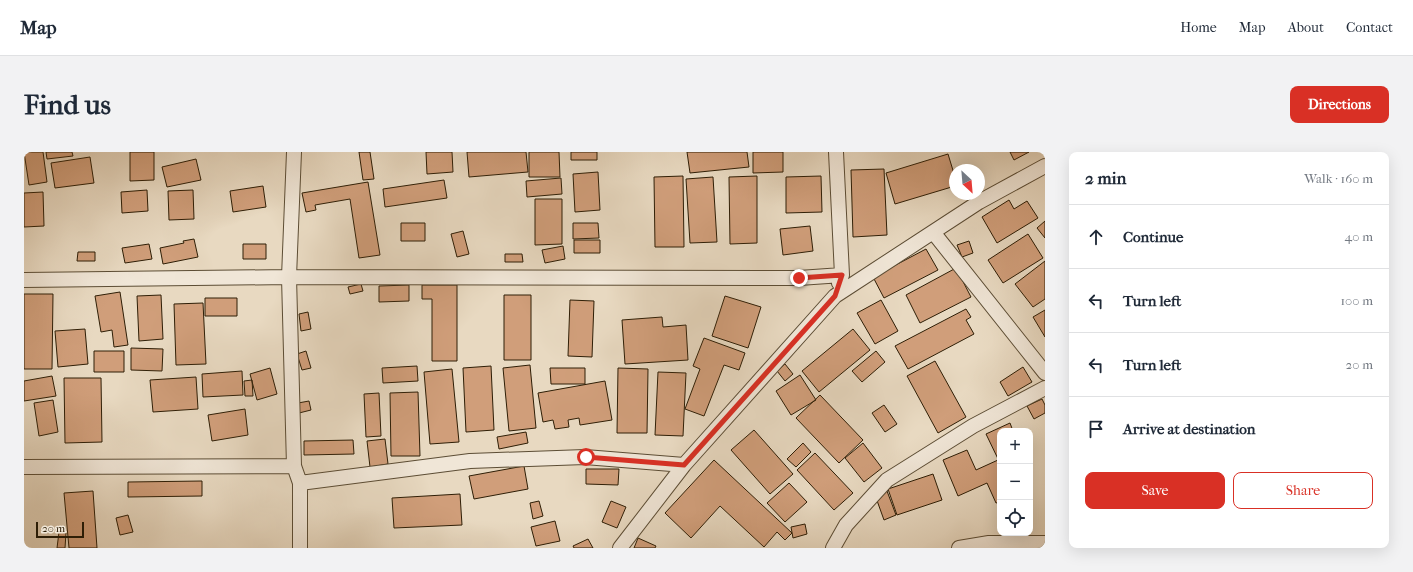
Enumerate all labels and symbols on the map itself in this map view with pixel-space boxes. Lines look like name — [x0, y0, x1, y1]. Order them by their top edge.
north arrow — [949, 164, 985, 200]
route end — [790, 269, 808, 287]
route start — [577, 448, 595, 466]
scale bar — [36, 520, 84, 539]

